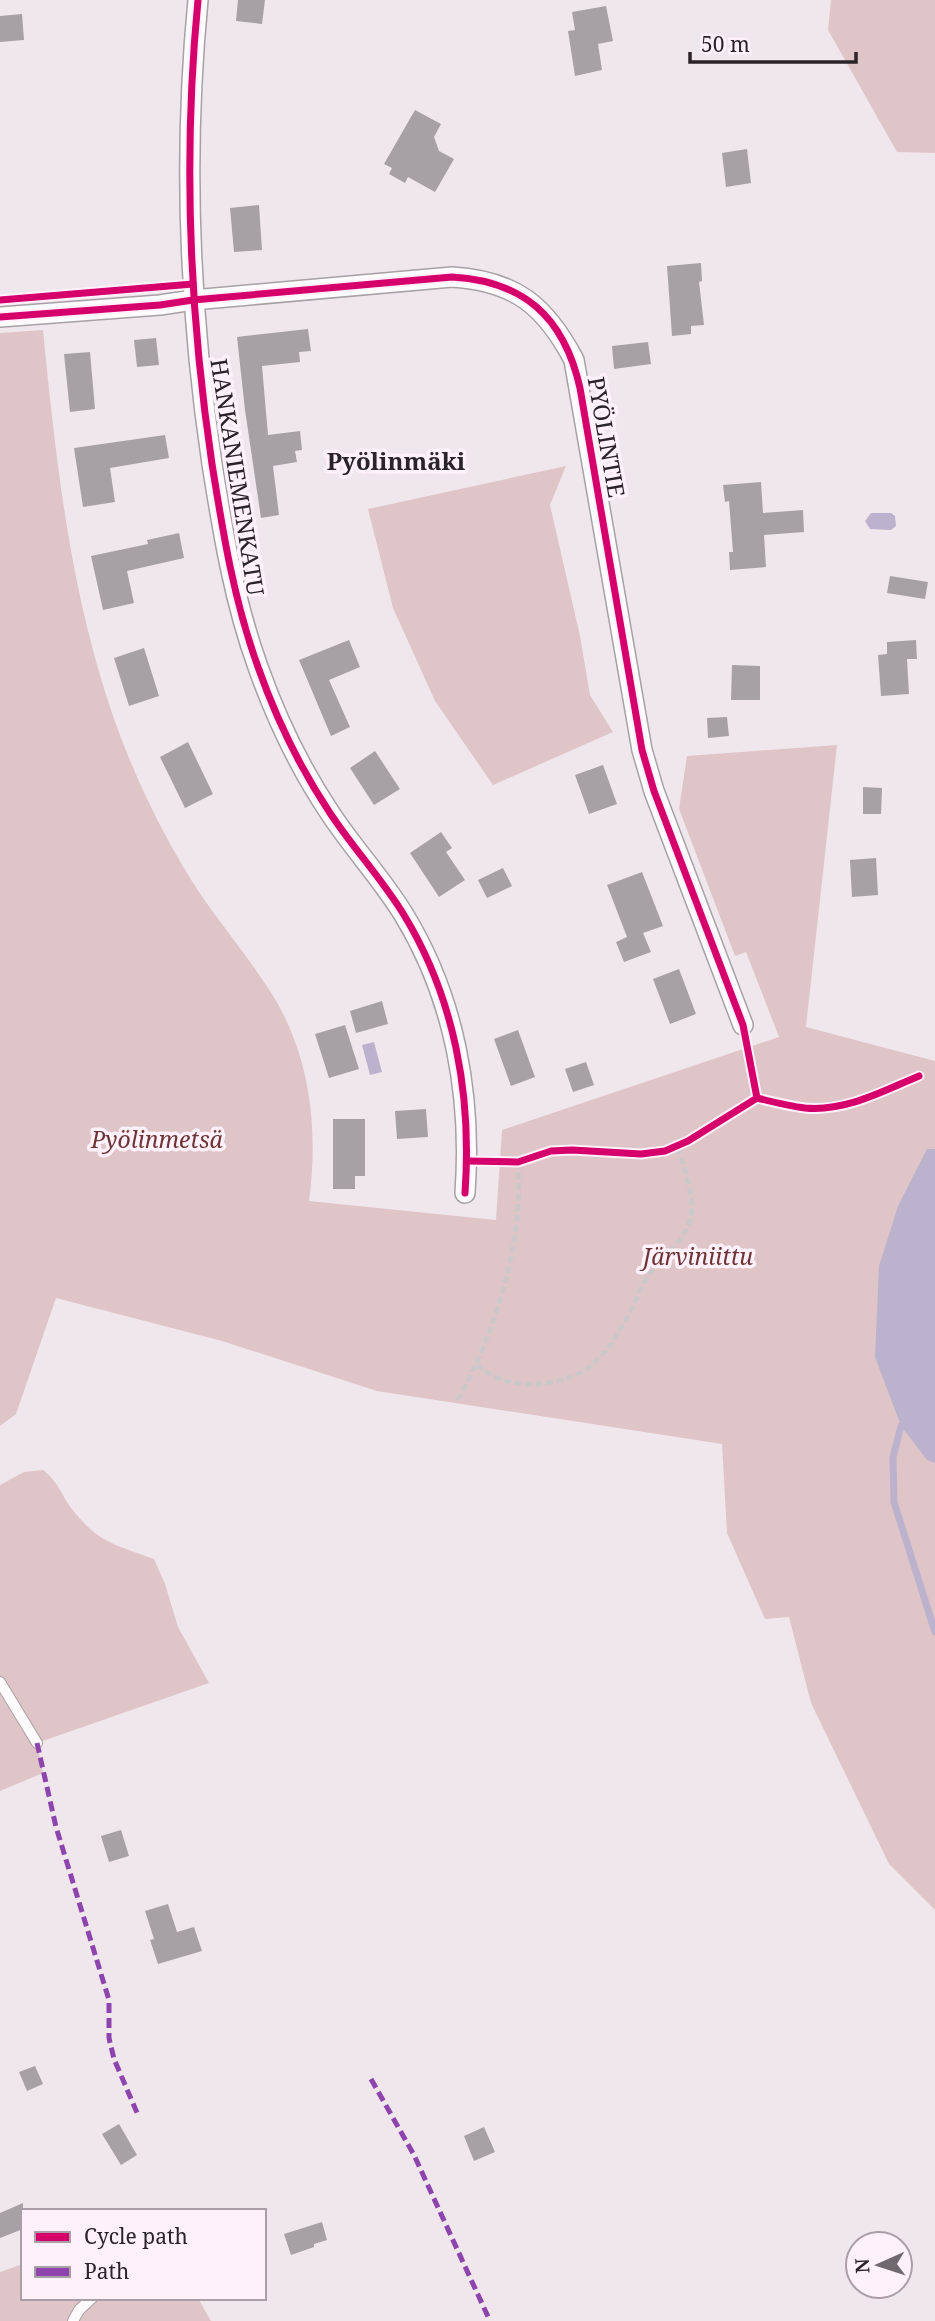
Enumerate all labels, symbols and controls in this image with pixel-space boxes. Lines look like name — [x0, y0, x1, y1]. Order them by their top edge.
scale bar — [690, 21, 856, 65]
text: 50 m — [701, 30, 750, 58]
street label: HANKANIEMENKATU — [203, 356, 273, 598]
street label: PYÖLINTIE — [581, 374, 633, 500]
district label: Pyölinmäki — [327, 444, 466, 477]
park label: Pyölinmetsä — [90, 1123, 224, 1155]
park label: Järviniittu — [639, 1240, 753, 1272]
legend — [21, 2209, 266, 2300]
text: Cycle path — [84, 2222, 188, 2250]
north arrow — [844, 2230, 914, 2300]
text: Path — [84, 2257, 129, 2285]
text: N — [849, 2258, 875, 2274]

